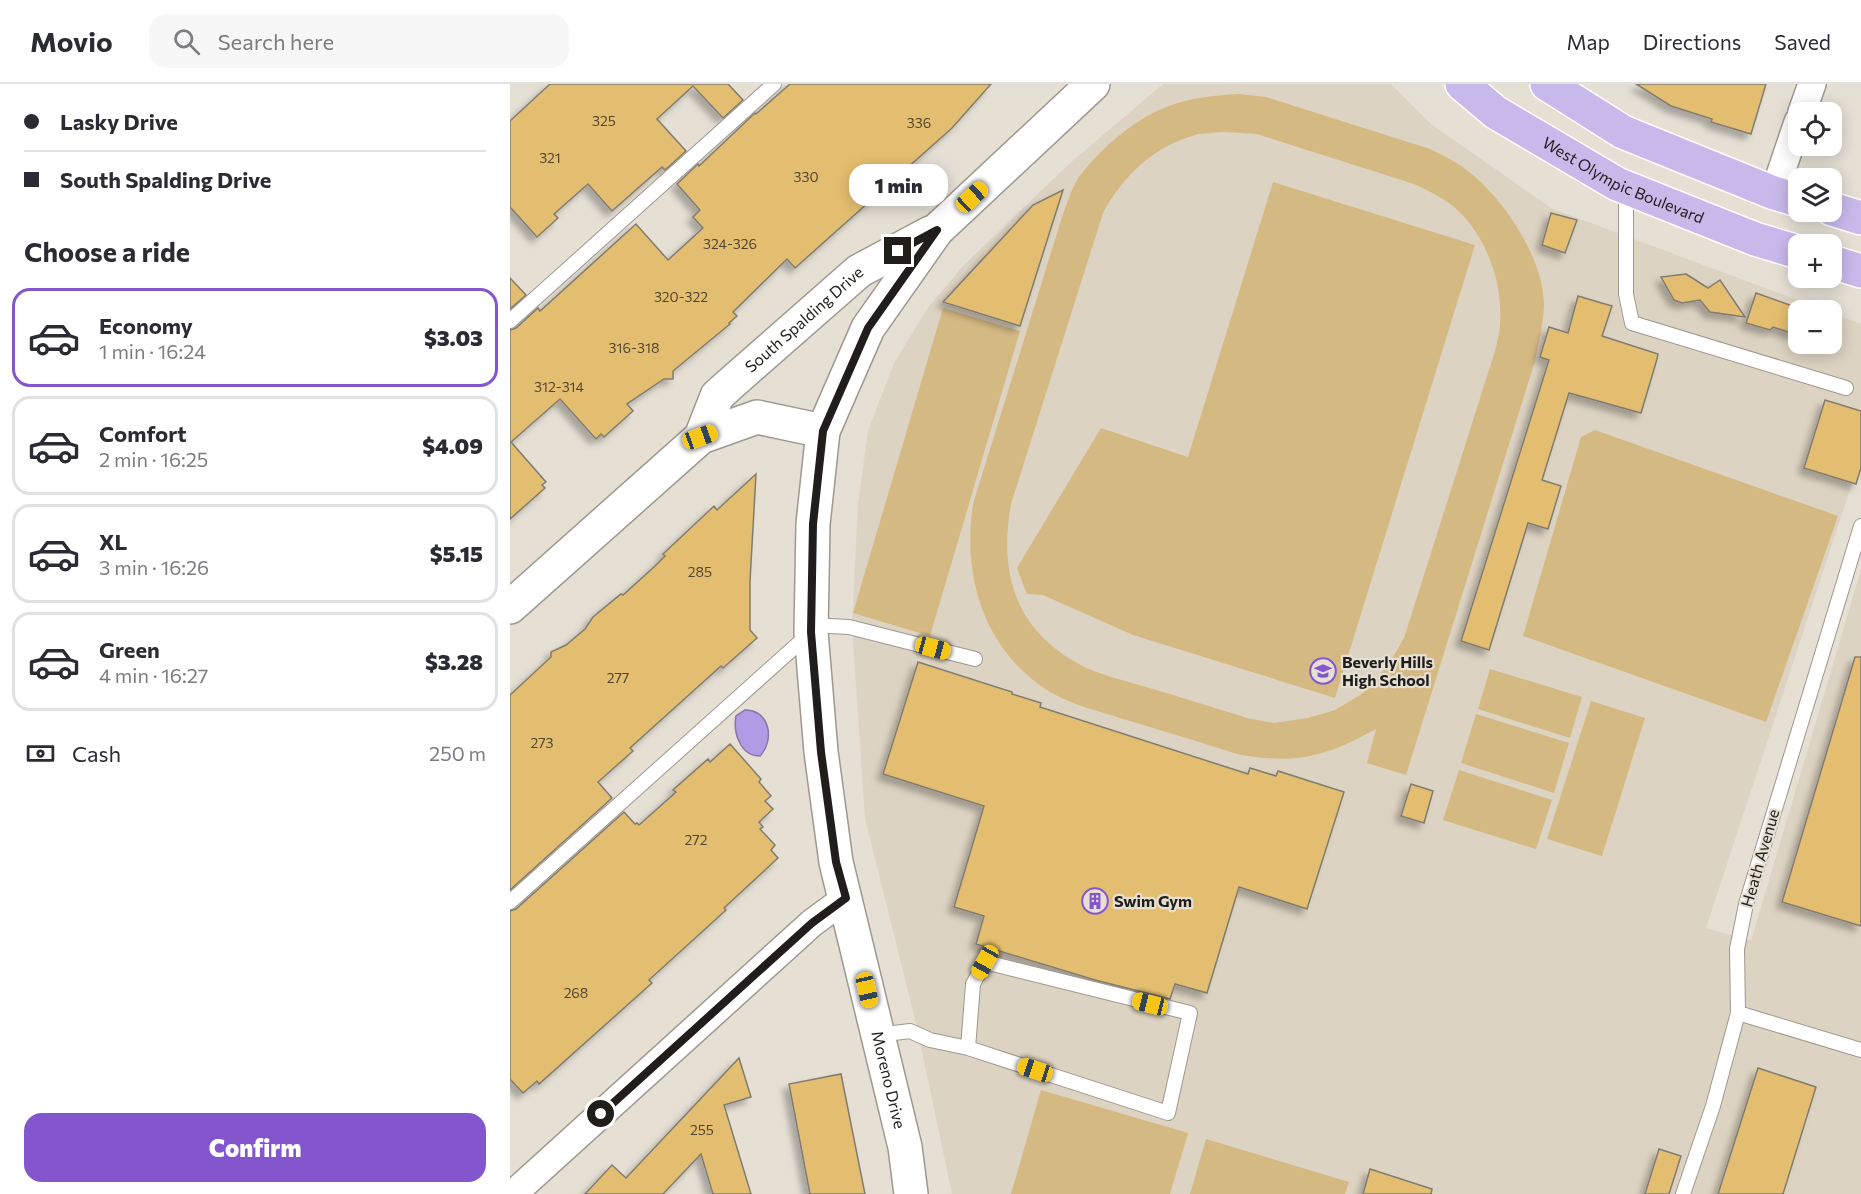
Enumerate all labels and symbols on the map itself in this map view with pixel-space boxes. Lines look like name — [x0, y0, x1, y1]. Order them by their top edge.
house number: 325 — [592, 112, 616, 129]
house number: 336 — [907, 114, 931, 131]
street label: West Olympic Boulevard — [1539, 132, 1707, 227]
house number: 321 — [539, 149, 561, 166]
callout: 1 min — [848, 164, 948, 206]
house number: 330 — [793, 168, 819, 185]
car — [953, 178, 991, 216]
house number: 324-326 — [703, 235, 757, 252]
route end — [884, 237, 911, 264]
street label: South Spalding Drive — [741, 262, 867, 376]
house number: 320-322 — [654, 288, 708, 305]
house number: 316-318 — [609, 339, 659, 356]
house number: 312-314 — [534, 378, 585, 395]
car — [680, 422, 720, 452]
house number: 285 — [688, 563, 712, 580]
car — [913, 635, 953, 661]
place label: Beverly Hills High School — [1342, 652, 1433, 689]
school or university icon: Beverly Hills High School — [1308, 656, 1338, 686]
house number: 277 — [607, 669, 629, 686]
house number: 273 — [530, 734, 554, 751]
street label: Heath Avenue — [1736, 807, 1783, 909]
house number: 272 — [685, 831, 708, 848]
building icon: Swim Gym — [1080, 886, 1110, 916]
place label: Swim Gym — [1114, 891, 1192, 910]
car — [968, 942, 1002, 982]
car — [854, 970, 880, 1010]
house number: 268 — [564, 984, 588, 1001]
car — [1130, 991, 1170, 1017]
street label: Moreno Drive — [868, 1029, 910, 1130]
car — [1015, 1056, 1055, 1084]
route start — [587, 1100, 614, 1127]
house number: 255 — [690, 1121, 714, 1138]

